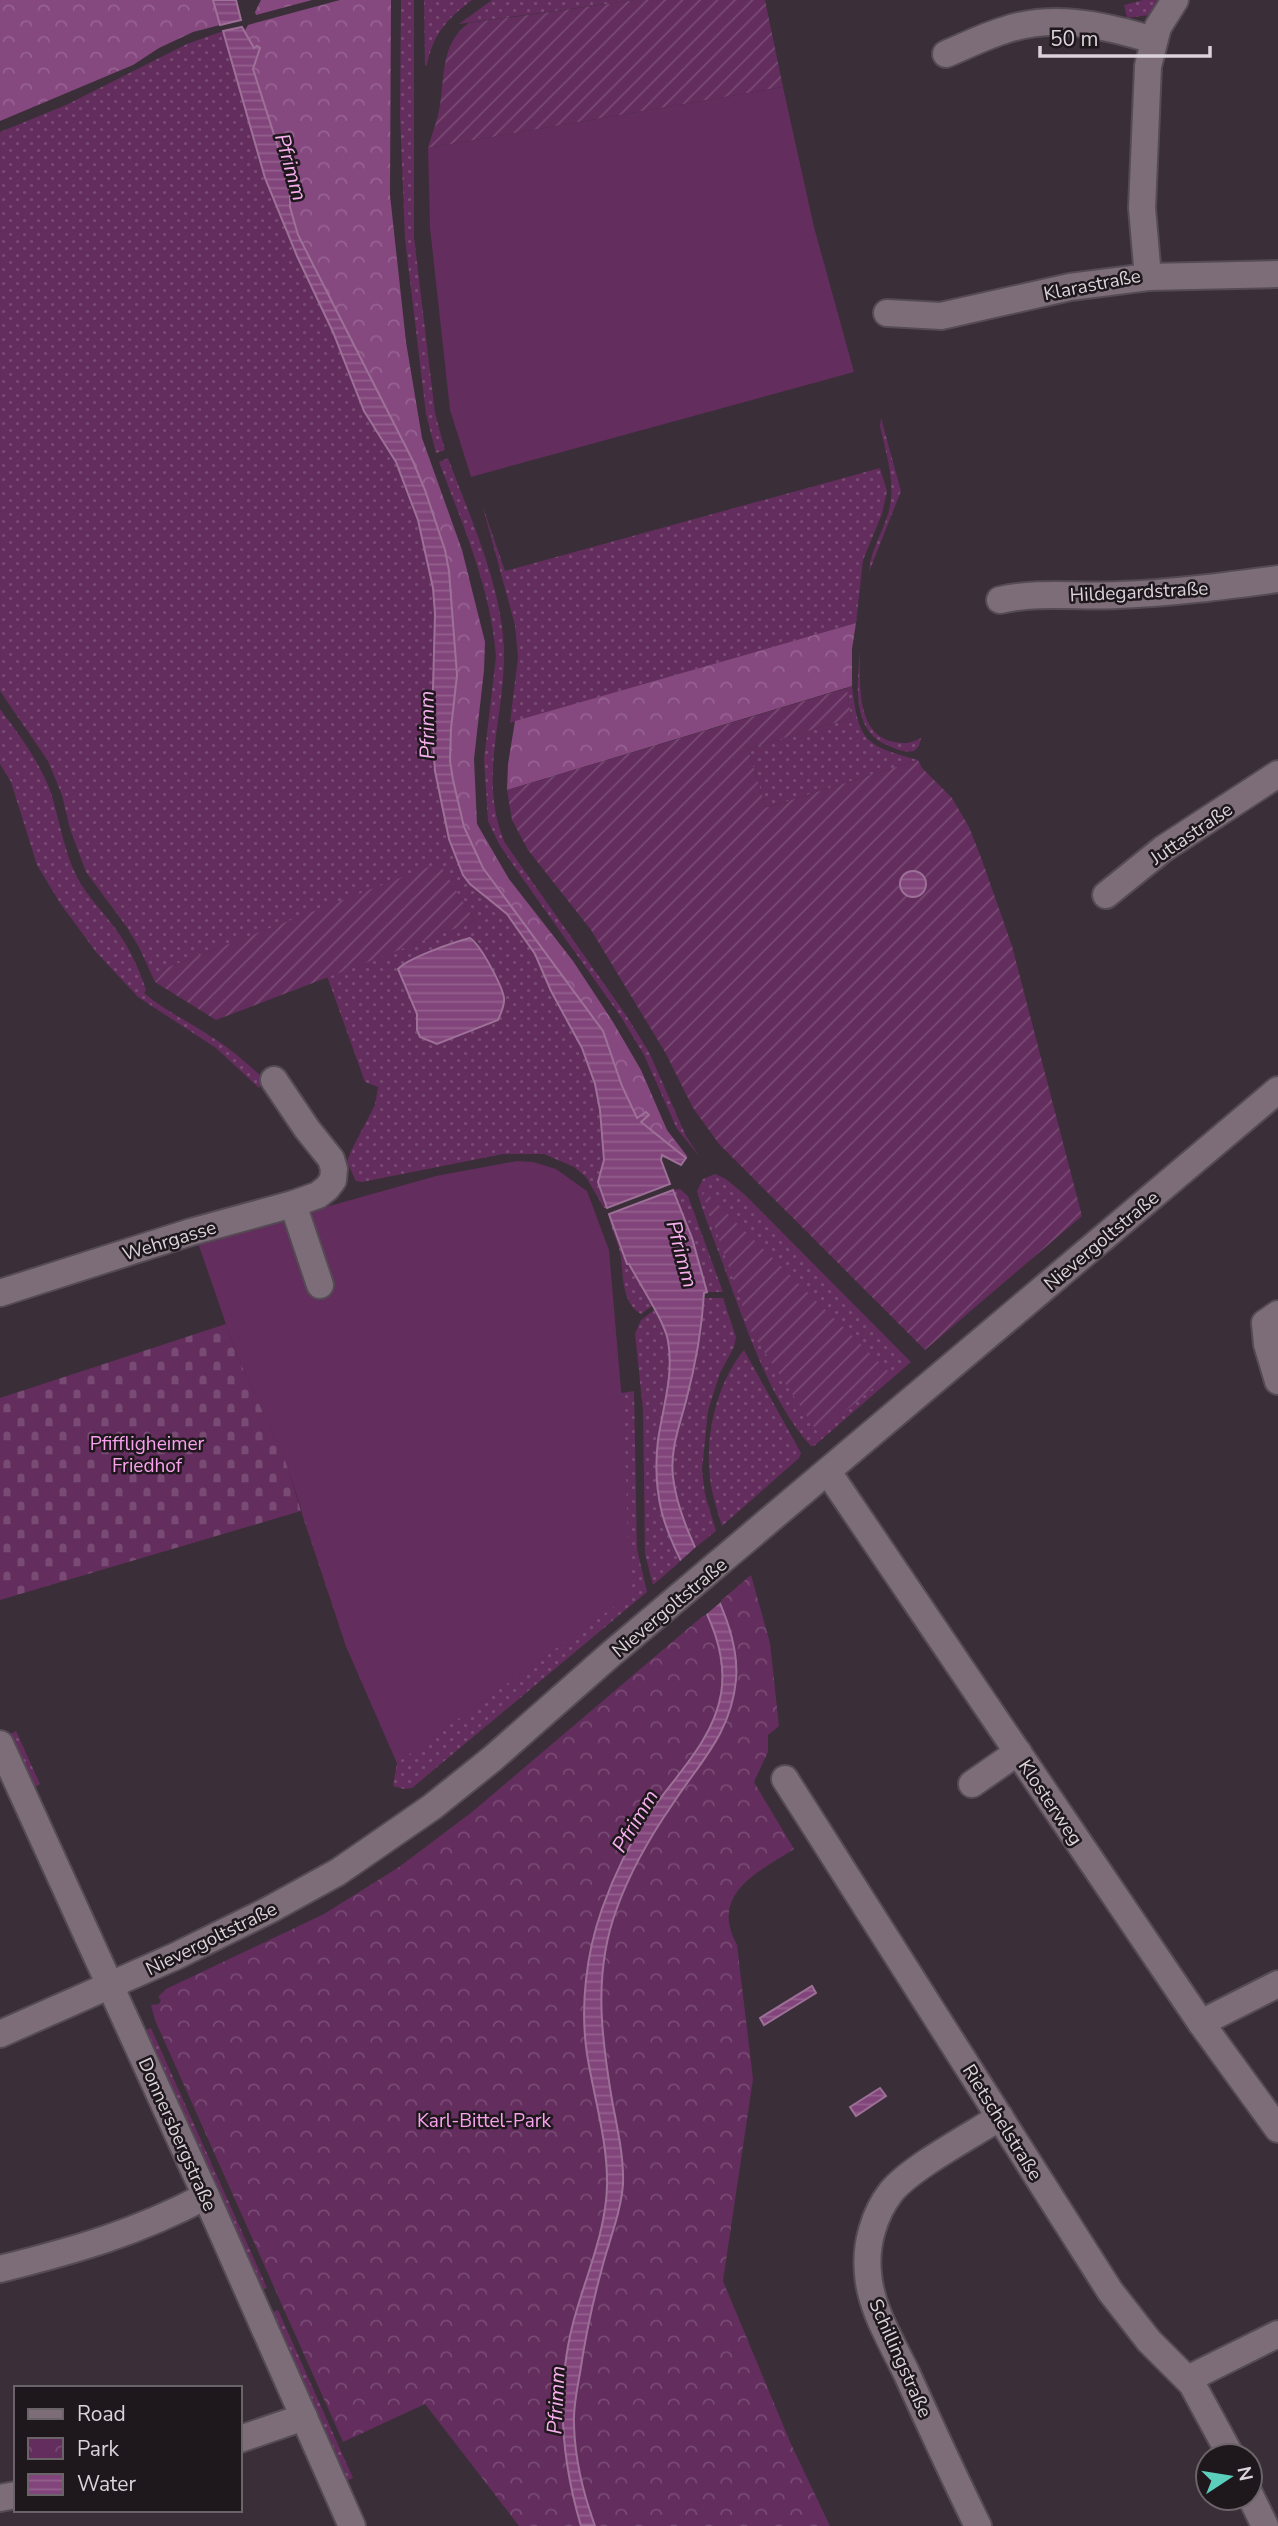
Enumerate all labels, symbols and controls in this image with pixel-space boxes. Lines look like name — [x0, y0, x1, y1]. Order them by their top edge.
scale bar — [1040, 14, 1210, 58]
text: 50 m — [1050, 25, 1099, 53]
water label: Pfrimm — [268, 130, 314, 204]
street label: Klarastraße — [1041, 263, 1143, 307]
street label: Hildegardstraße — [1069, 575, 1209, 609]
water label: Pfrimm — [412, 690, 442, 760]
street label: Juttastraße — [1144, 797, 1238, 872]
street label: Nievergoltstraße — [1039, 1185, 1165, 1297]
street label: Wehrgasse — [119, 1214, 219, 1268]
water label: Pfrimm — [660, 1217, 704, 1291]
park label: Pfiffligheimer Friedhof — [90, 1431, 205, 1479]
street label: Nievergoltstraße — [607, 1552, 733, 1664]
street label: Klosterweg — [1012, 1755, 1088, 1851]
water label: Pfrimm — [605, 1784, 665, 1858]
street label: Nievergoltstraße — [141, 1896, 281, 1982]
street label: Donnersbergstraße — [132, 2054, 223, 2215]
street label: Rietschelstraße — [956, 2059, 1048, 2186]
park label: Karl-Bittel-Park — [417, 2108, 552, 2134]
street label: Schillingstraße — [862, 2295, 938, 2422]
water label: Pfrimm — [540, 2365, 572, 2435]
legend — [14, 2386, 242, 2512]
text: Road — [77, 2400, 126, 2428]
text: Park — [77, 2435, 119, 2463]
north arrow — [1194, 2442, 1264, 2512]
text: N — [1230, 2464, 1259, 2483]
text: Water — [77, 2470, 136, 2498]

